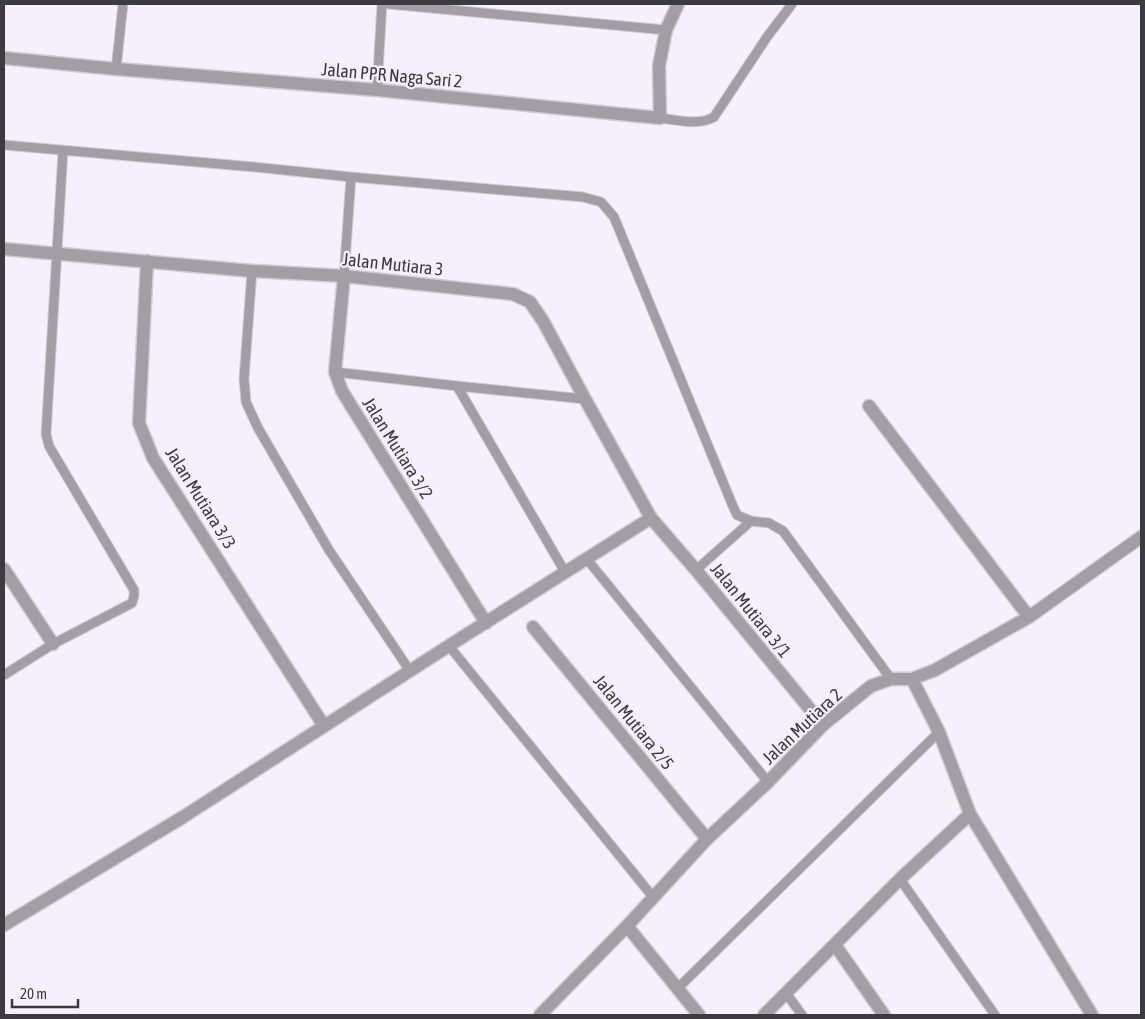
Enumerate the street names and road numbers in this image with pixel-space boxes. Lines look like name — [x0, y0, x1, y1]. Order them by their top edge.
street label: Jalan PPR Naga Sari 2 — [321, 58, 463, 92]
street label: Jalan Mutiara 3 — [342, 248, 444, 280]
street label: Jalan Mutiara 3/2 — [358, 393, 438, 503]
street label: Jalan Mutiara 3/3 — [161, 443, 241, 553]
street label: Jalan Mutiara 3/1 — [706, 558, 796, 662]
street label: Jalan Mutiara 2/5 — [589, 670, 679, 774]
street label: Jalan Mutiara 2 — [758, 684, 846, 768]

